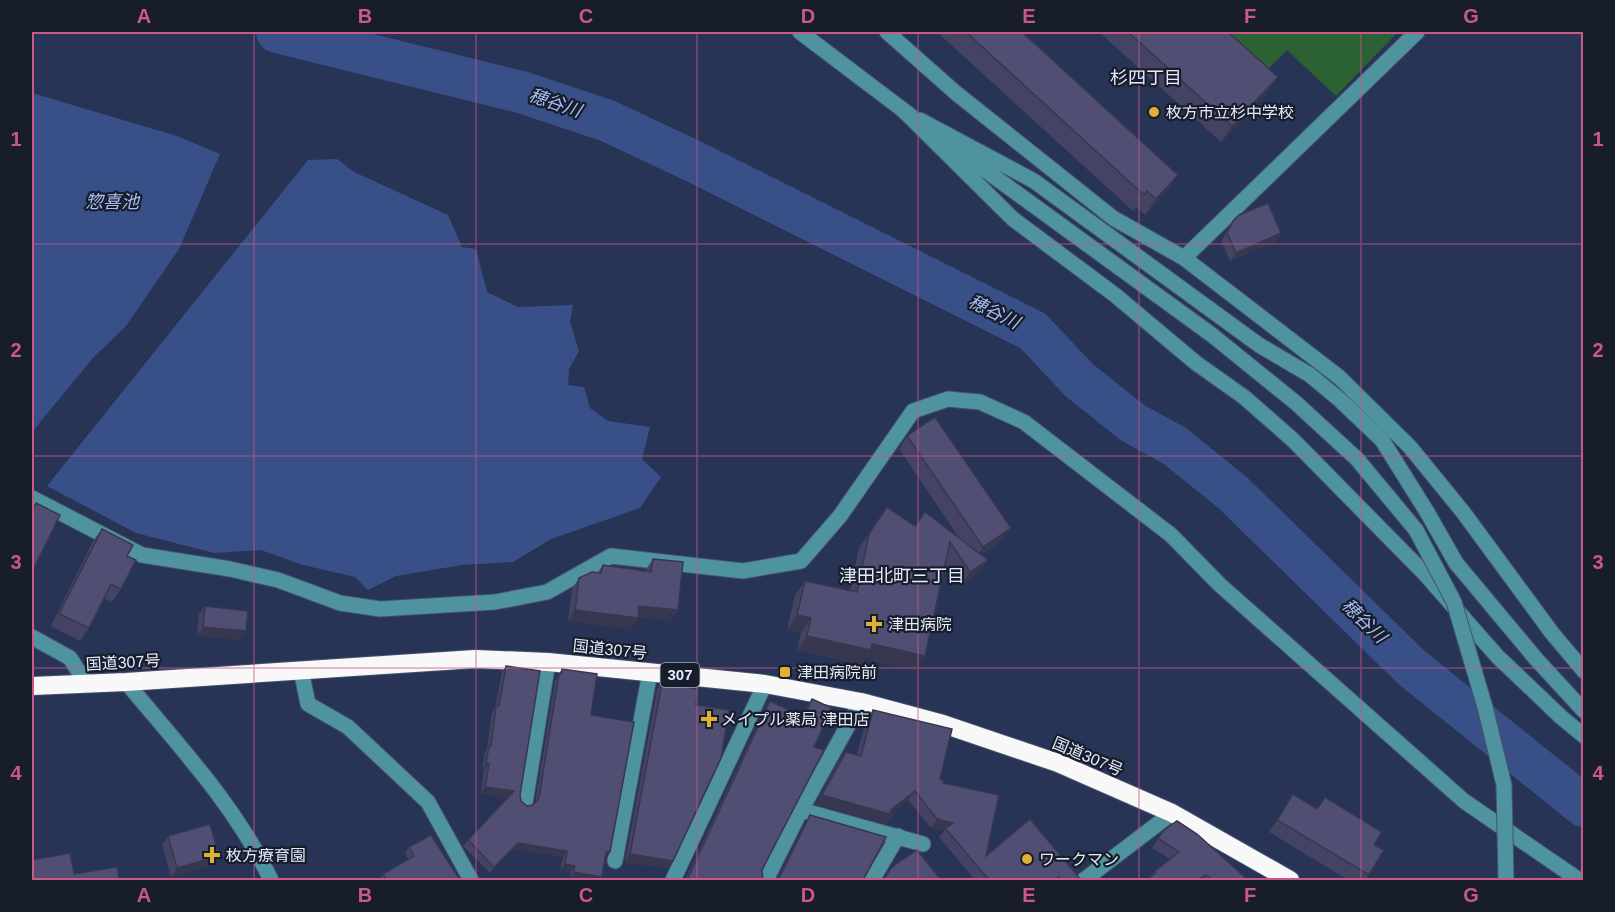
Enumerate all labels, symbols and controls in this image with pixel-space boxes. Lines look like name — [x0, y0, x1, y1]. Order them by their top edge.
text: A — [137, 5, 151, 27]
text: B — [358, 5, 372, 27]
text: C — [579, 5, 593, 27]
text: D — [801, 5, 815, 27]
text: E — [1022, 5, 1036, 27]
text: F — [1244, 5, 1256, 27]
text: G — [1463, 5, 1479, 27]
district label: 杉四丁目 — [1110, 68, 1182, 88]
water label: 穂谷川 — [526, 85, 586, 122]
place label: 枚方市立杉中学校 — [1166, 104, 1294, 121]
marker: 枚方市立杉中学校 — [1147, 105, 1161, 119]
text: 1 — [10, 128, 22, 150]
text: 1 — [1592, 128, 1604, 150]
water label: 惣喜池 — [85, 192, 141, 212]
water label: 穂谷川 — [965, 291, 1024, 334]
text: 2 — [10, 339, 22, 361]
text: 2 — [1592, 339, 1604, 361]
text: 3 — [10, 551, 22, 573]
text: 3 — [1592, 551, 1604, 573]
district label: 津田北町三丁目 — [839, 566, 965, 586]
water label: 穂谷川 — [1338, 595, 1392, 648]
marker: 津田病院 — [865, 615, 883, 633]
place label: 津田病院 — [888, 616, 952, 633]
street label: 国道307号 — [572, 637, 648, 662]
street label: 国道307号 — [85, 652, 161, 673]
road number: 307 — [660, 663, 700, 687]
place label: 津田病院前 — [797, 664, 877, 681]
marker: 津田病院前 — [778, 665, 792, 679]
place label: メイプル薬局 津田店 — [721, 711, 869, 728]
marker: メイプル薬局 津田店 — [702, 712, 716, 726]
street label: 国道307号 — [1050, 734, 1126, 779]
text: 4 — [10, 762, 22, 784]
text: 4 — [1592, 762, 1604, 784]
marker: 枚方療育園 — [203, 846, 221, 864]
place label: 枚方療育園 — [226, 847, 306, 864]
place label: ワークマン — [1039, 851, 1119, 868]
marker: ワークマン — [1020, 852, 1034, 866]
text: A — [137, 884, 151, 906]
text: B — [358, 884, 372, 906]
text: C — [579, 884, 593, 906]
text: D — [801, 884, 815, 906]
text: E — [1022, 884, 1036, 906]
text: F — [1244, 884, 1256, 906]
text: G — [1463, 884, 1479, 906]

